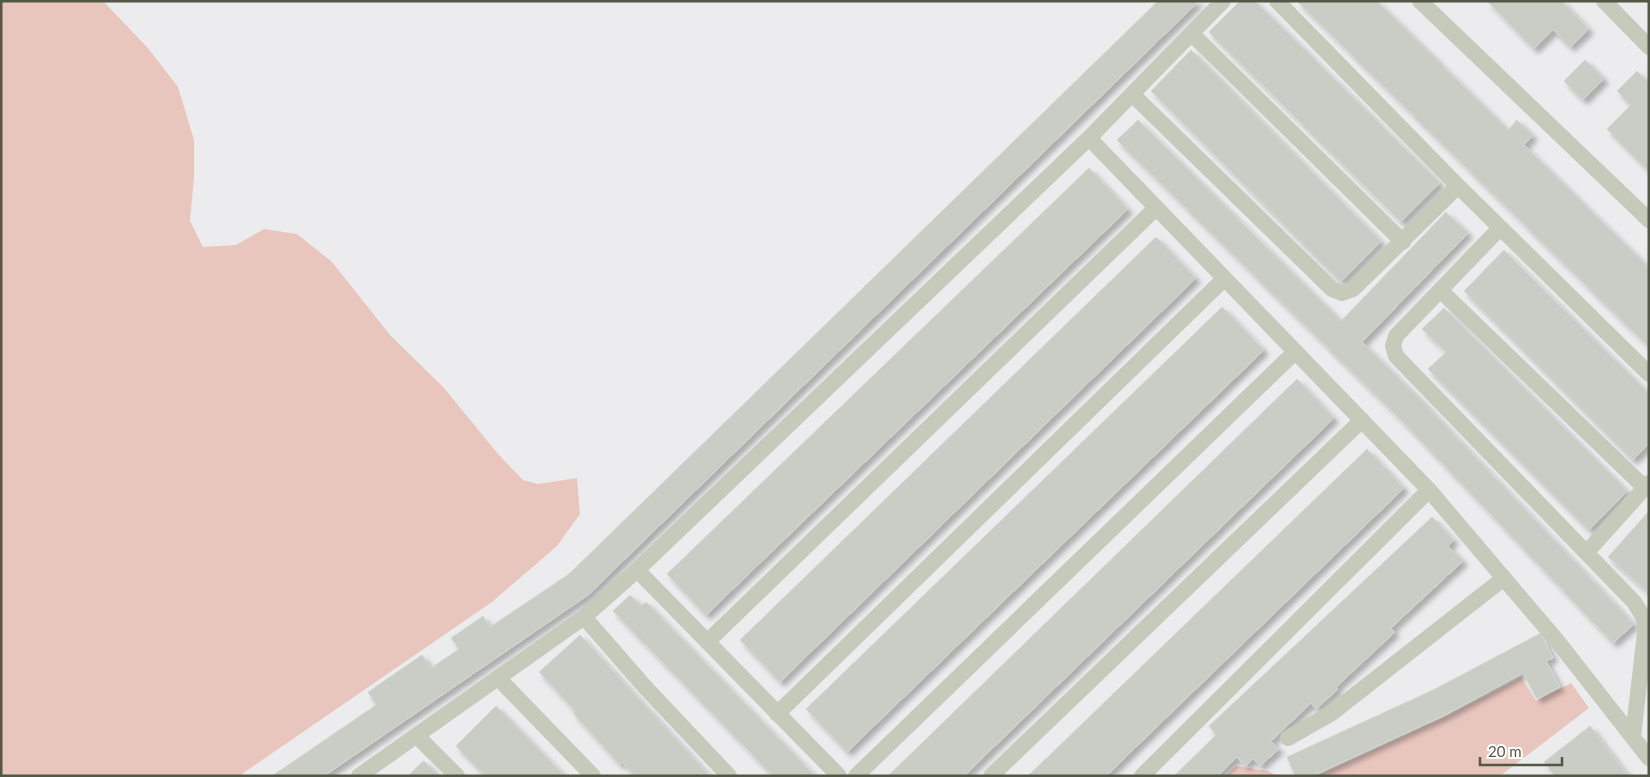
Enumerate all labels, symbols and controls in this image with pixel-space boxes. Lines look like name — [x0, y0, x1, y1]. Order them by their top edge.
scale bar — [1480, 734, 1562, 766]
text: 20 m — [1488, 742, 1522, 760]

